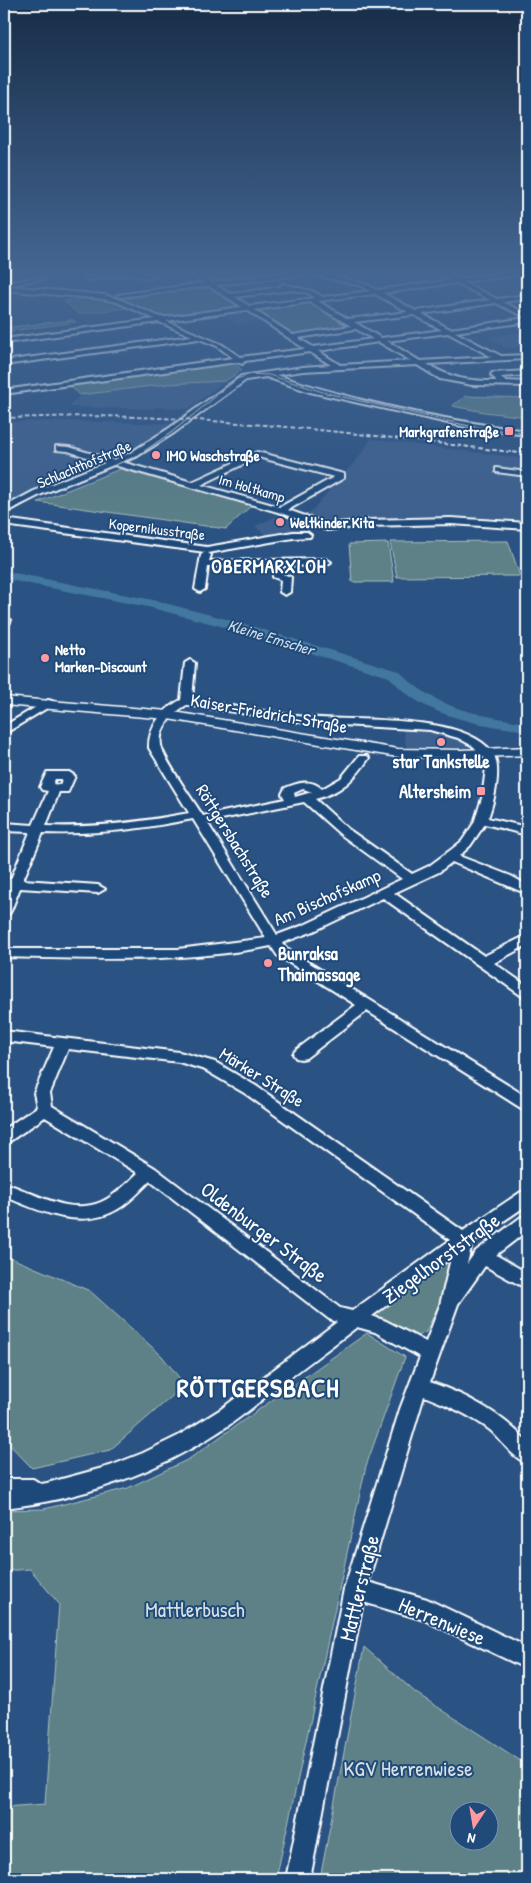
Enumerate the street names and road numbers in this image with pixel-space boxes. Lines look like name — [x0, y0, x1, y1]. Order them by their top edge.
street label: Schlachthofstraße — [34, 435, 134, 493]
street label: Im Holtkamp — [216, 469, 288, 508]
street label: Kopernikusstraße — [108, 513, 206, 545]
street label: Kaiser-Friedrich-Straße — [189, 687, 349, 739]
street label: Röttgersbachstraße — [190, 779, 280, 903]
street label: Am Bischofskamp — [269, 862, 385, 932]
street label: Märker Straße — [215, 1041, 309, 1113]
street label: Oldenburger Straße — [195, 1175, 333, 1289]
street label: Ziegelhorststraße — [376, 1205, 506, 1311]
street label: Mattlerstraße — [332, 1532, 386, 1644]
street label: Herrenwiese — [394, 1590, 490, 1652]

